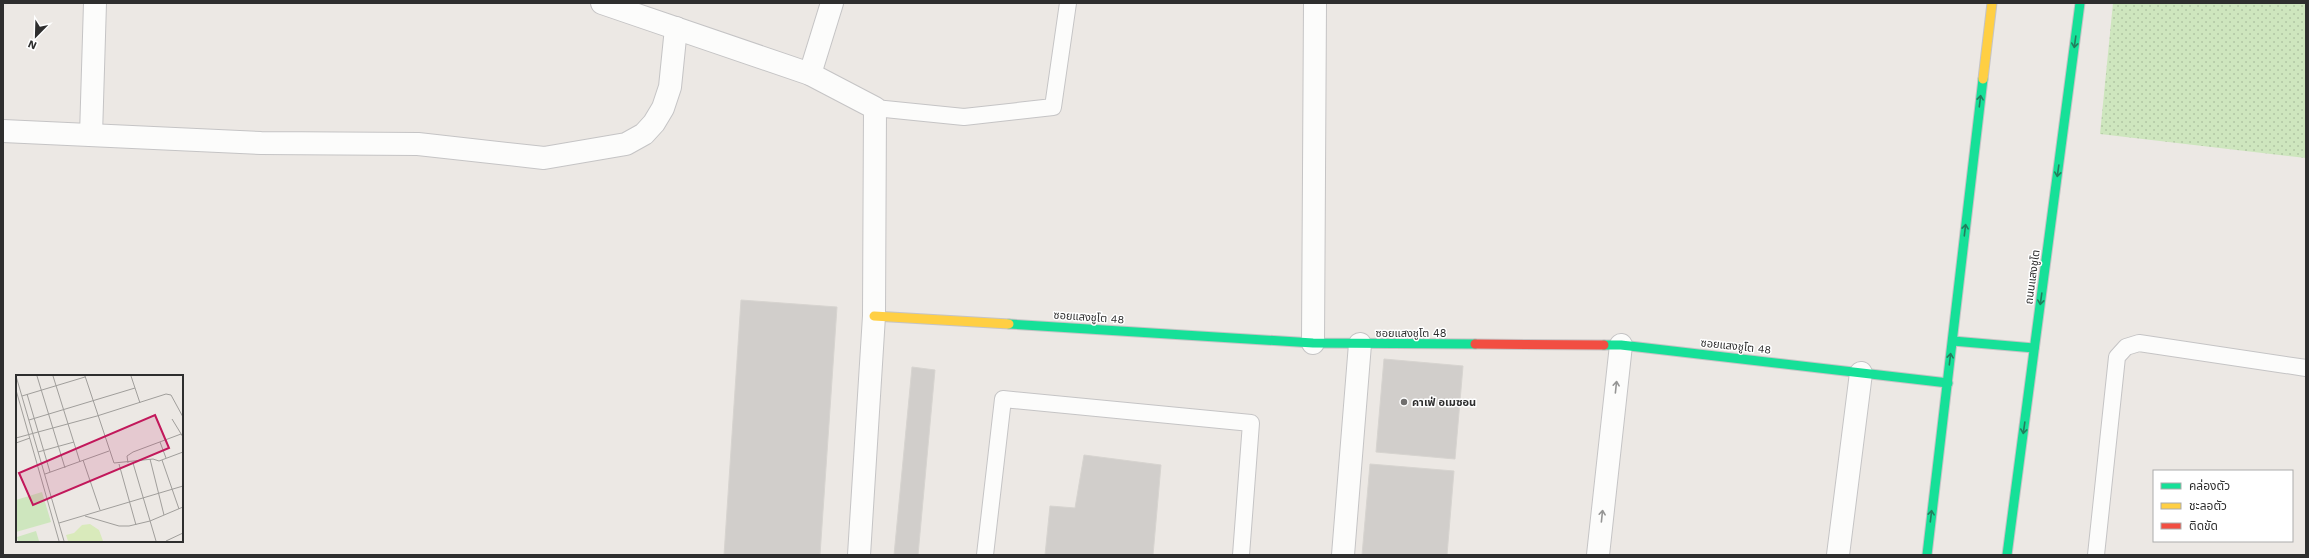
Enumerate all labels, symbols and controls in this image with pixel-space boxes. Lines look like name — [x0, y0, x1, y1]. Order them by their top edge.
north arrow — [16, 16, 56, 56]
one-way arrow — [2071, 35, 2079, 48]
text: N — [26, 37, 39, 52]
one-way arrow — [1977, 95, 1984, 108]
one-way arrow — [2054, 164, 2062, 177]
one-way arrow — [1962, 224, 1969, 237]
street label: ถนนแสงชูโต — [2022, 249, 2043, 305]
one-way arrow — [2037, 292, 2045, 305]
street label: ซอยแสงชูโต 48 — [1053, 309, 1125, 326]
street label: ซอยแสงชูโต 48 — [1376, 327, 1447, 340]
street label: ซอยแสงชูโต 48 — [1700, 336, 1772, 357]
one-way arrow — [1947, 353, 1954, 366]
inset map — [16, 375, 183, 542]
one-way arrow — [1612, 381, 1620, 394]
place label: คาเฟ่ อเมซอน — [1412, 396, 1476, 409]
marker: คาเฟ่ อเมซอน — [1399, 397, 1409, 407]
one-way arrow — [2020, 421, 2028, 434]
legend — [2153, 470, 2293, 542]
text: คล่องตัว — [2189, 479, 2230, 493]
text: ชะลอตัว — [2189, 499, 2227, 513]
one-way arrow — [1598, 510, 1606, 523]
one-way arrow — [1928, 510, 1935, 523]
text: ติดขัด — [2189, 519, 2218, 533]

